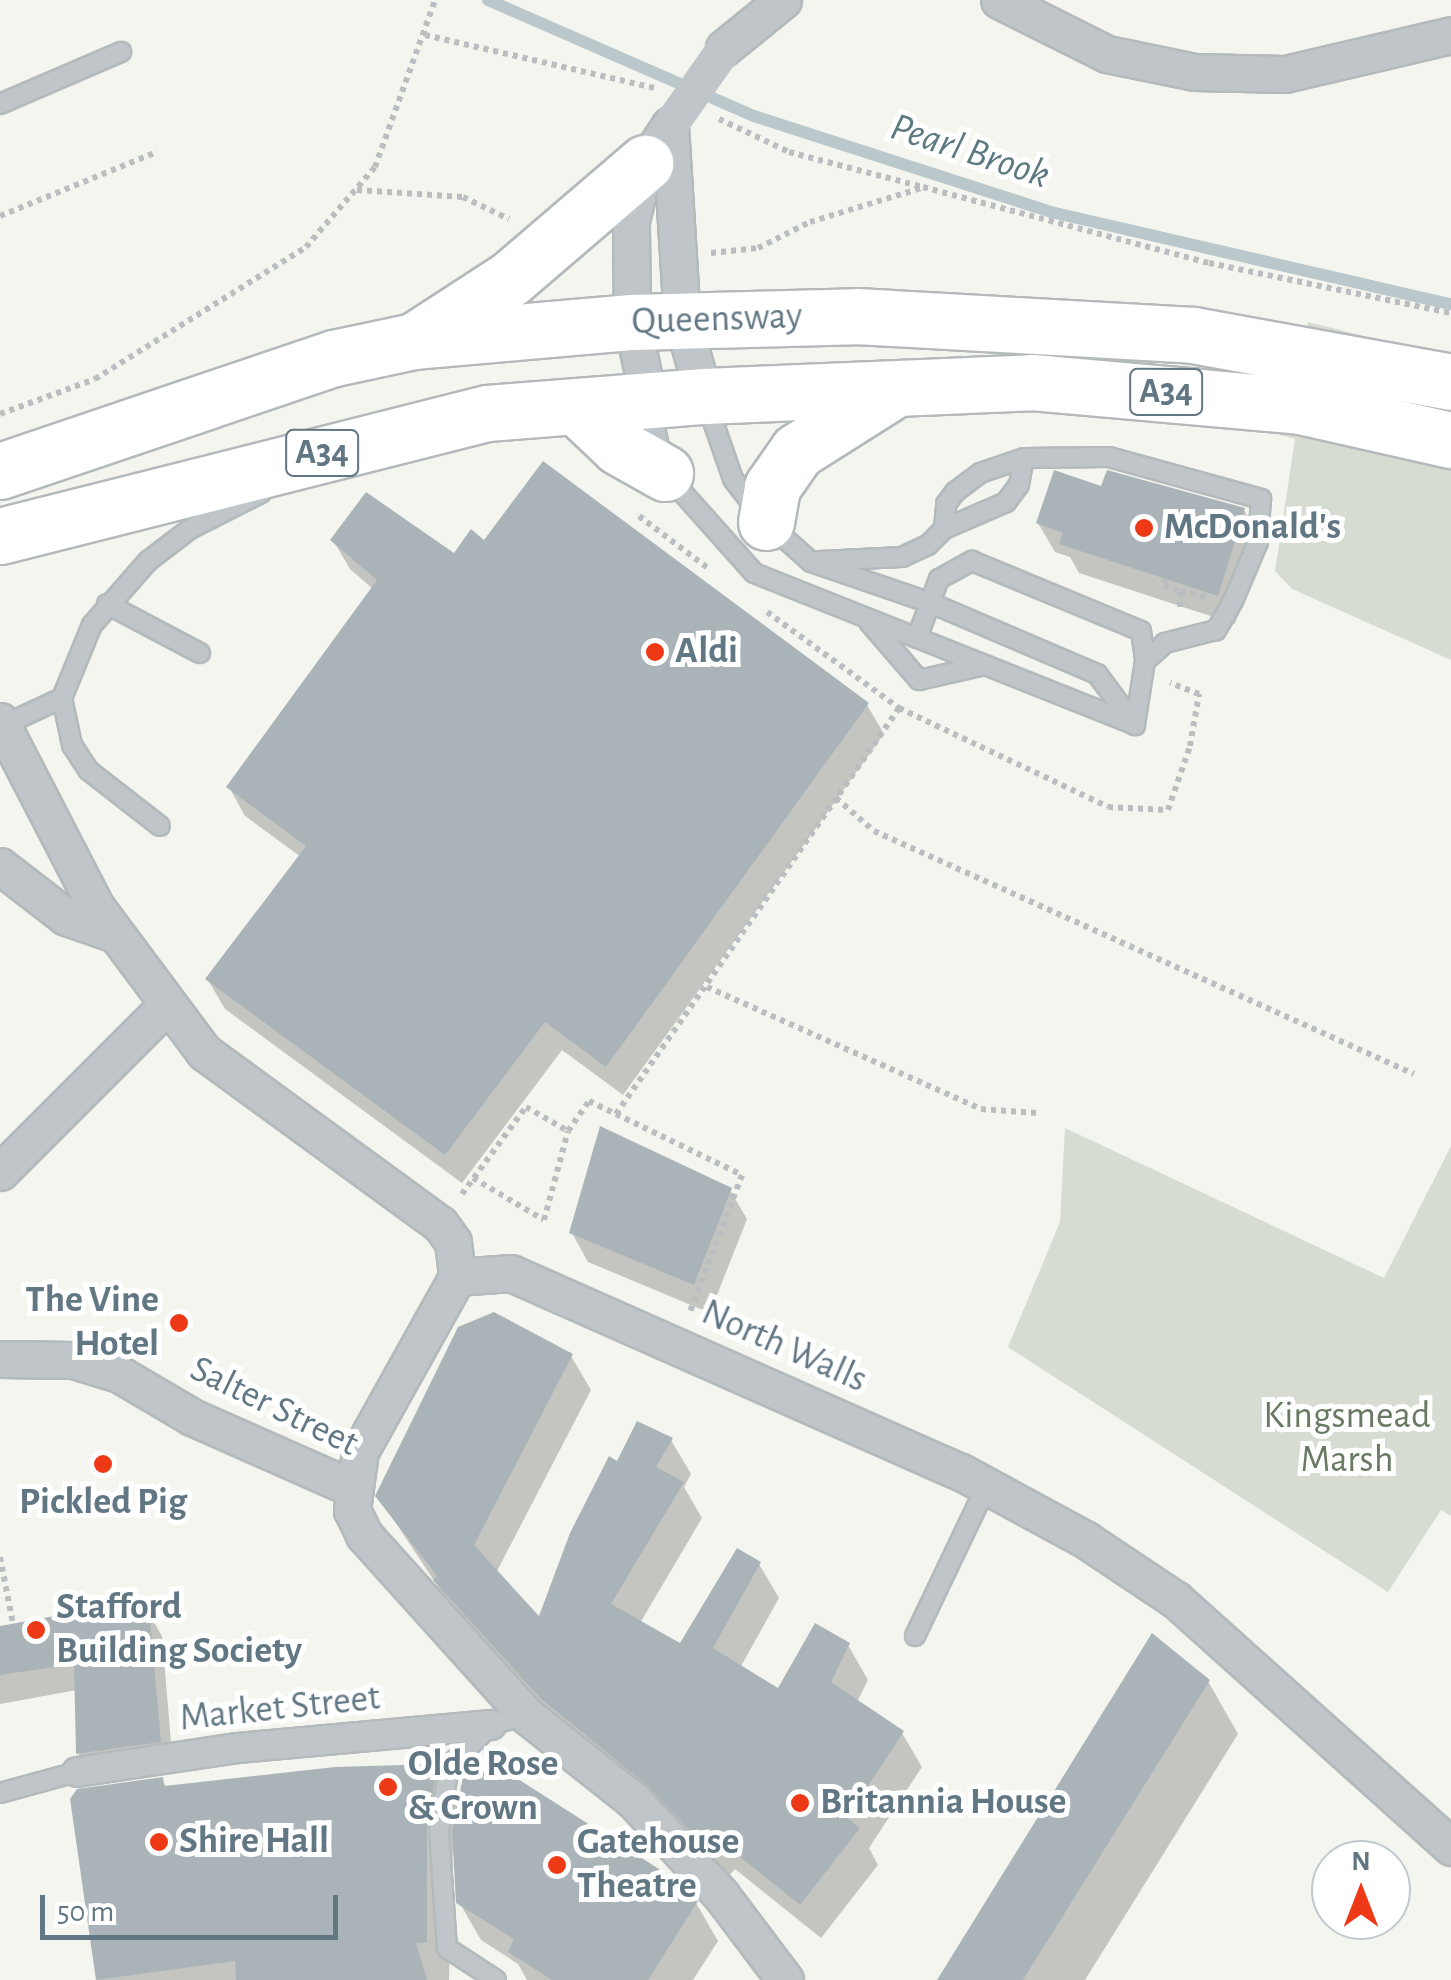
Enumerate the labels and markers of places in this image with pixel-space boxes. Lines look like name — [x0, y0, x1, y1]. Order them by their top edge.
place label: McDonald's — [1164, 505, 1341, 551]
marker: McDonald's — [1133, 517, 1155, 539]
place label: Aldi — [675, 629, 738, 675]
marker: Aldi — [644, 641, 666, 663]
place label: The Vine Hotel — [26, 1278, 159, 1368]
marker: The Vine Hotel — [168, 1312, 190, 1334]
marker: Pickled Pig — [92, 1453, 114, 1475]
place label: Pickled Pig — [19, 1480, 187, 1526]
place label: Stafford Building Society — [56, 1585, 302, 1675]
marker: Stafford Building Society — [25, 1619, 47, 1641]
place label: Olde Rose & Crown — [408, 1742, 559, 1832]
marker: Olde Rose & Crown — [377, 1776, 399, 1798]
place label: Britannia House — [820, 1780, 1067, 1826]
marker: Britannia House — [789, 1792, 811, 1814]
place label: Shire Hall — [179, 1819, 329, 1865]
place label: Gatehouse Theatre — [577, 1820, 739, 1910]
marker: Shire Hall — [148, 1831, 170, 1853]
marker: Gatehouse Theatre — [546, 1854, 568, 1876]

